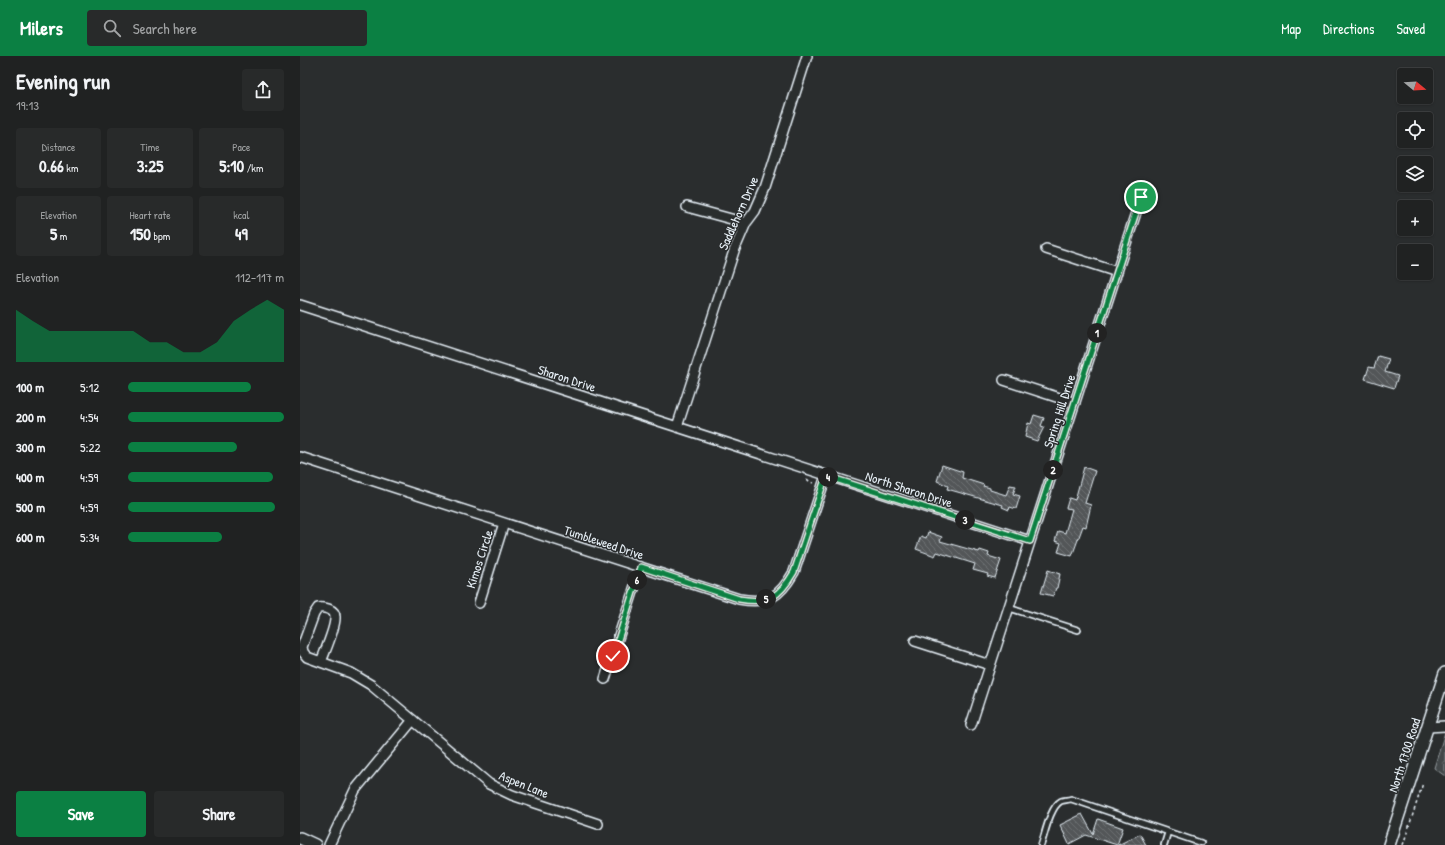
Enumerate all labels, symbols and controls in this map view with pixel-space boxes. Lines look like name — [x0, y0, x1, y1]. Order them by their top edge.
search box — [87, 10, 367, 46]
text: Milers — [20, 15, 63, 41]
icon: search — [101, 17, 123, 39]
text: Search here — [133, 18, 197, 39]
text: Map — [1281, 19, 1301, 38]
text: Directions — [1323, 19, 1374, 38]
text: Saved — [1396, 19, 1425, 38]
text: Evening run — [16, 66, 110, 96]
north arrow — [1397, 68, 1433, 104]
map controls — [1397, 68, 1433, 280]
button: share — [242, 69, 284, 111]
text: 19:13 — [16, 96, 39, 114]
button: locate — [1397, 112, 1433, 148]
text: Distance — [42, 140, 75, 154]
text: Time — [140, 140, 160, 154]
text: Pace — [232, 140, 250, 154]
text: 0.66 — [39, 154, 64, 177]
text: 3:25 — [137, 154, 163, 177]
text: 5:10 — [219, 154, 244, 177]
button: layers — [1397, 156, 1433, 192]
text: km — [64, 161, 78, 175]
text: /km — [244, 161, 263, 175]
street label: Saddlehorn Drive — [714, 173, 762, 253]
pin — [1124, 180, 1158, 214]
icon: arrive — [1130, 186, 1152, 208]
button: + — [1397, 200, 1433, 236]
text: Elevation — [40, 208, 77, 222]
text: Heart rate — [129, 208, 171, 222]
text: kcal — [233, 208, 249, 222]
text: 5 — [50, 222, 57, 245]
text: 150 — [130, 222, 151, 245]
text: 49 — [235, 222, 248, 245]
text: m — [57, 229, 67, 243]
text: bpm — [151, 229, 170, 243]
button: − — [1397, 244, 1433, 280]
text: Elevation — [16, 268, 59, 286]
text: 112–117 m — [235, 268, 284, 286]
pin: 1 — [1087, 323, 1107, 343]
text: 1 — [1095, 326, 1099, 340]
street label: Sharon Drive — [536, 360, 598, 396]
street label: Spring Hill Drive — [1039, 372, 1079, 450]
text: 100 m — [16, 378, 44, 396]
text: 5:12 — [80, 378, 99, 396]
text: 200 m — [16, 408, 46, 426]
text: 4:54 — [80, 408, 98, 426]
text: 300 m — [16, 438, 45, 456]
text: 5:22 — [80, 438, 101, 456]
pin: 2 — [1043, 460, 1063, 480]
text: 2 — [1050, 463, 1056, 477]
pin: 4 — [818, 467, 838, 487]
street label: North Sharon Drive — [863, 467, 955, 511]
text: 400 m — [16, 468, 44, 486]
text: 4:59 — [80, 468, 98, 486]
text: 4 — [826, 470, 830, 484]
text: 500 m — [16, 498, 45, 516]
text: 4:59 — [80, 498, 98, 516]
pin: 3 — [955, 510, 975, 530]
text: 3 — [963, 513, 967, 527]
street label: Tumbleweed Drive — [562, 521, 646, 563]
street label: Kimos Circle — [461, 527, 497, 591]
text: 600 m — [16, 528, 45, 546]
text: 5:34 — [80, 528, 99, 546]
pin: 6 — [627, 570, 647, 590]
text: 6 — [635, 573, 639, 587]
pin: 5 — [756, 589, 776, 609]
text: 5 — [764, 592, 768, 606]
pin — [596, 639, 630, 673]
icon: check — [602, 645, 624, 667]
street label: North 1700 Road — [1384, 716, 1424, 794]
street label: Aspen Lane — [497, 766, 551, 802]
button: Save — [16, 791, 146, 837]
button: Share — [154, 791, 284, 837]

